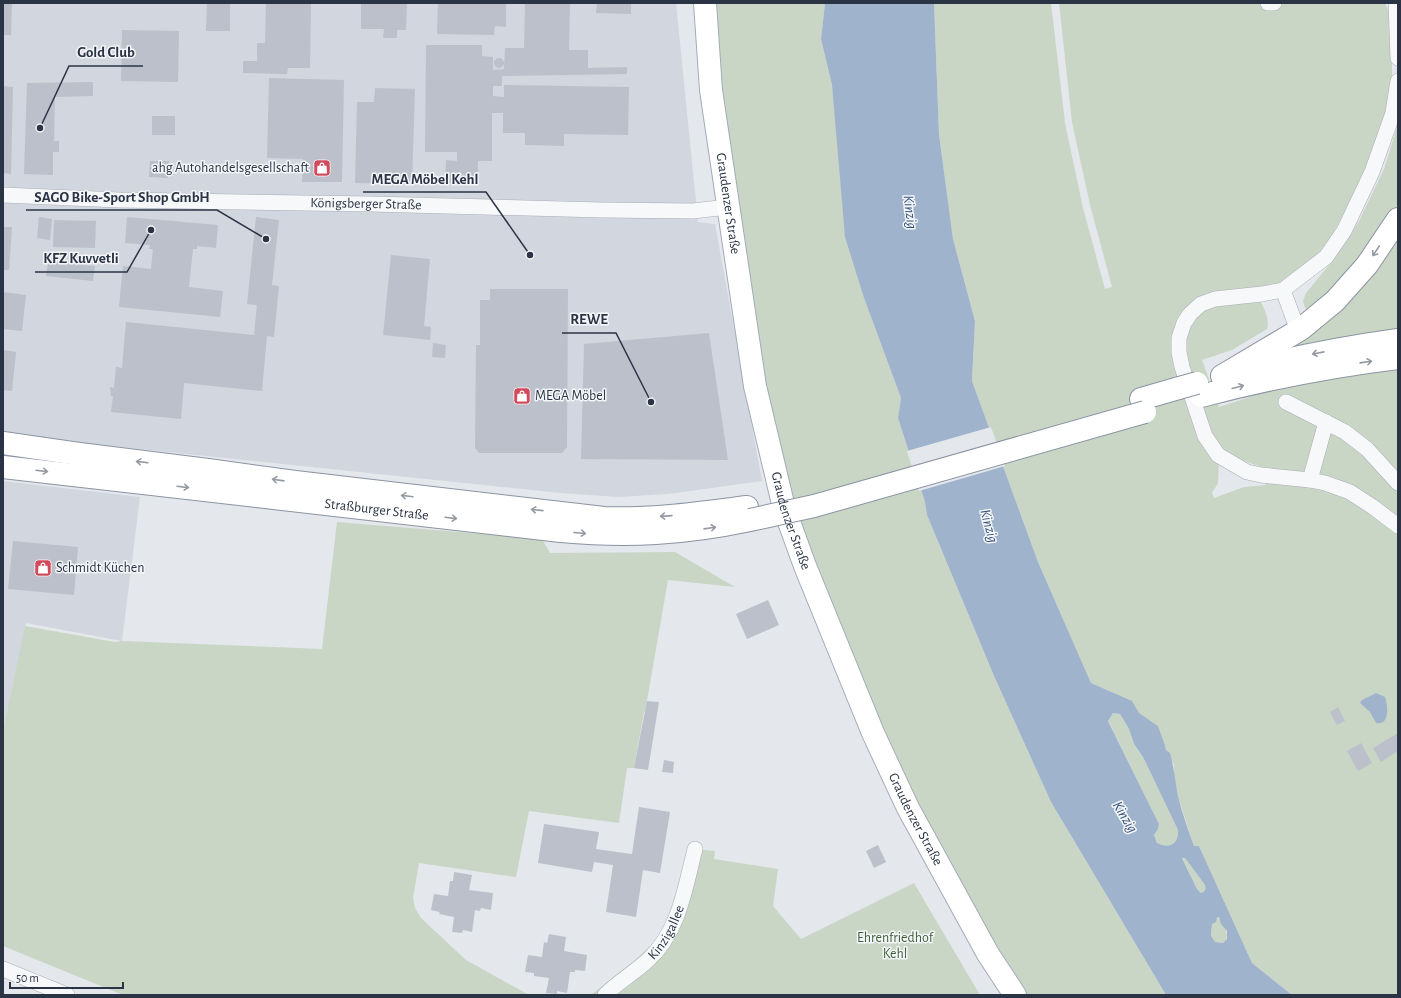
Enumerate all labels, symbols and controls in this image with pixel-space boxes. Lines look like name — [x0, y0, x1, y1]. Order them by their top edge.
callout: Gold Club — [69, 39, 143, 66]
text: Gold Club — [77, 45, 135, 60]
street label: Graudenzer Straße — [713, 152, 742, 255]
shop icon: ahg Autohandelsgesellschaft — [312, 158, 332, 178]
place label: ahg Autohandelsgesellschaft — [152, 161, 310, 175]
callout: MEGA Möbel Kehl — [363, 165, 486, 192]
text: MEGA Möbel Kehl — [371, 172, 479, 187]
callout: SAGO Bike-Sport Shop GmbH — [26, 183, 217, 210]
text: SAGO Bike-Sport Shop GmbH — [34, 190, 210, 205]
water label: Kinzig — [900, 194, 920, 230]
street label: Königsberger Straße — [310, 196, 422, 212]
callout: KFZ Kuvvetli — [35, 245, 127, 272]
one-way arrow — [1372, 245, 1380, 256]
text: KFZ Kuvvetli — [43, 251, 119, 266]
callout: REWE — [562, 306, 616, 333]
text: REWE — [570, 312, 608, 327]
one-way arrow — [1312, 349, 1325, 357]
one-way arrow — [1359, 358, 1372, 366]
one-way arrow — [1232, 382, 1245, 390]
shop icon: MEGA Möbel — [512, 386, 532, 406]
place label: MEGA Möbel — [535, 389, 606, 403]
one-way arrow — [136, 458, 149, 466]
one-way arrow — [35, 467, 48, 475]
street label: Graudenzer Straße — [769, 470, 813, 572]
one-way arrow — [272, 476, 285, 484]
one-way arrow — [176, 483, 189, 491]
one-way arrow — [401, 492, 414, 500]
street label: Straßburger Straße — [324, 497, 429, 523]
one-way arrow — [531, 507, 544, 514]
water label: Kinzig — [977, 508, 1001, 544]
one-way arrow — [660, 512, 673, 520]
one-way arrow — [444, 515, 457, 522]
one-way arrow — [703, 524, 716, 532]
one-way arrow — [573, 529, 586, 536]
shop icon: Schmidt Küchen — [33, 558, 53, 578]
place label: Schmidt Küchen — [56, 561, 144, 575]
street label: Graudenzer Straße — [886, 771, 945, 868]
water label: Kinzig — [1110, 799, 1140, 835]
street label: Kinzigallee — [645, 904, 687, 963]
park label: Ehrenfriedhof Kehl — [857, 931, 934, 961]
scale bar — [10, 964, 123, 990]
text: 50 m — [16, 972, 39, 984]

